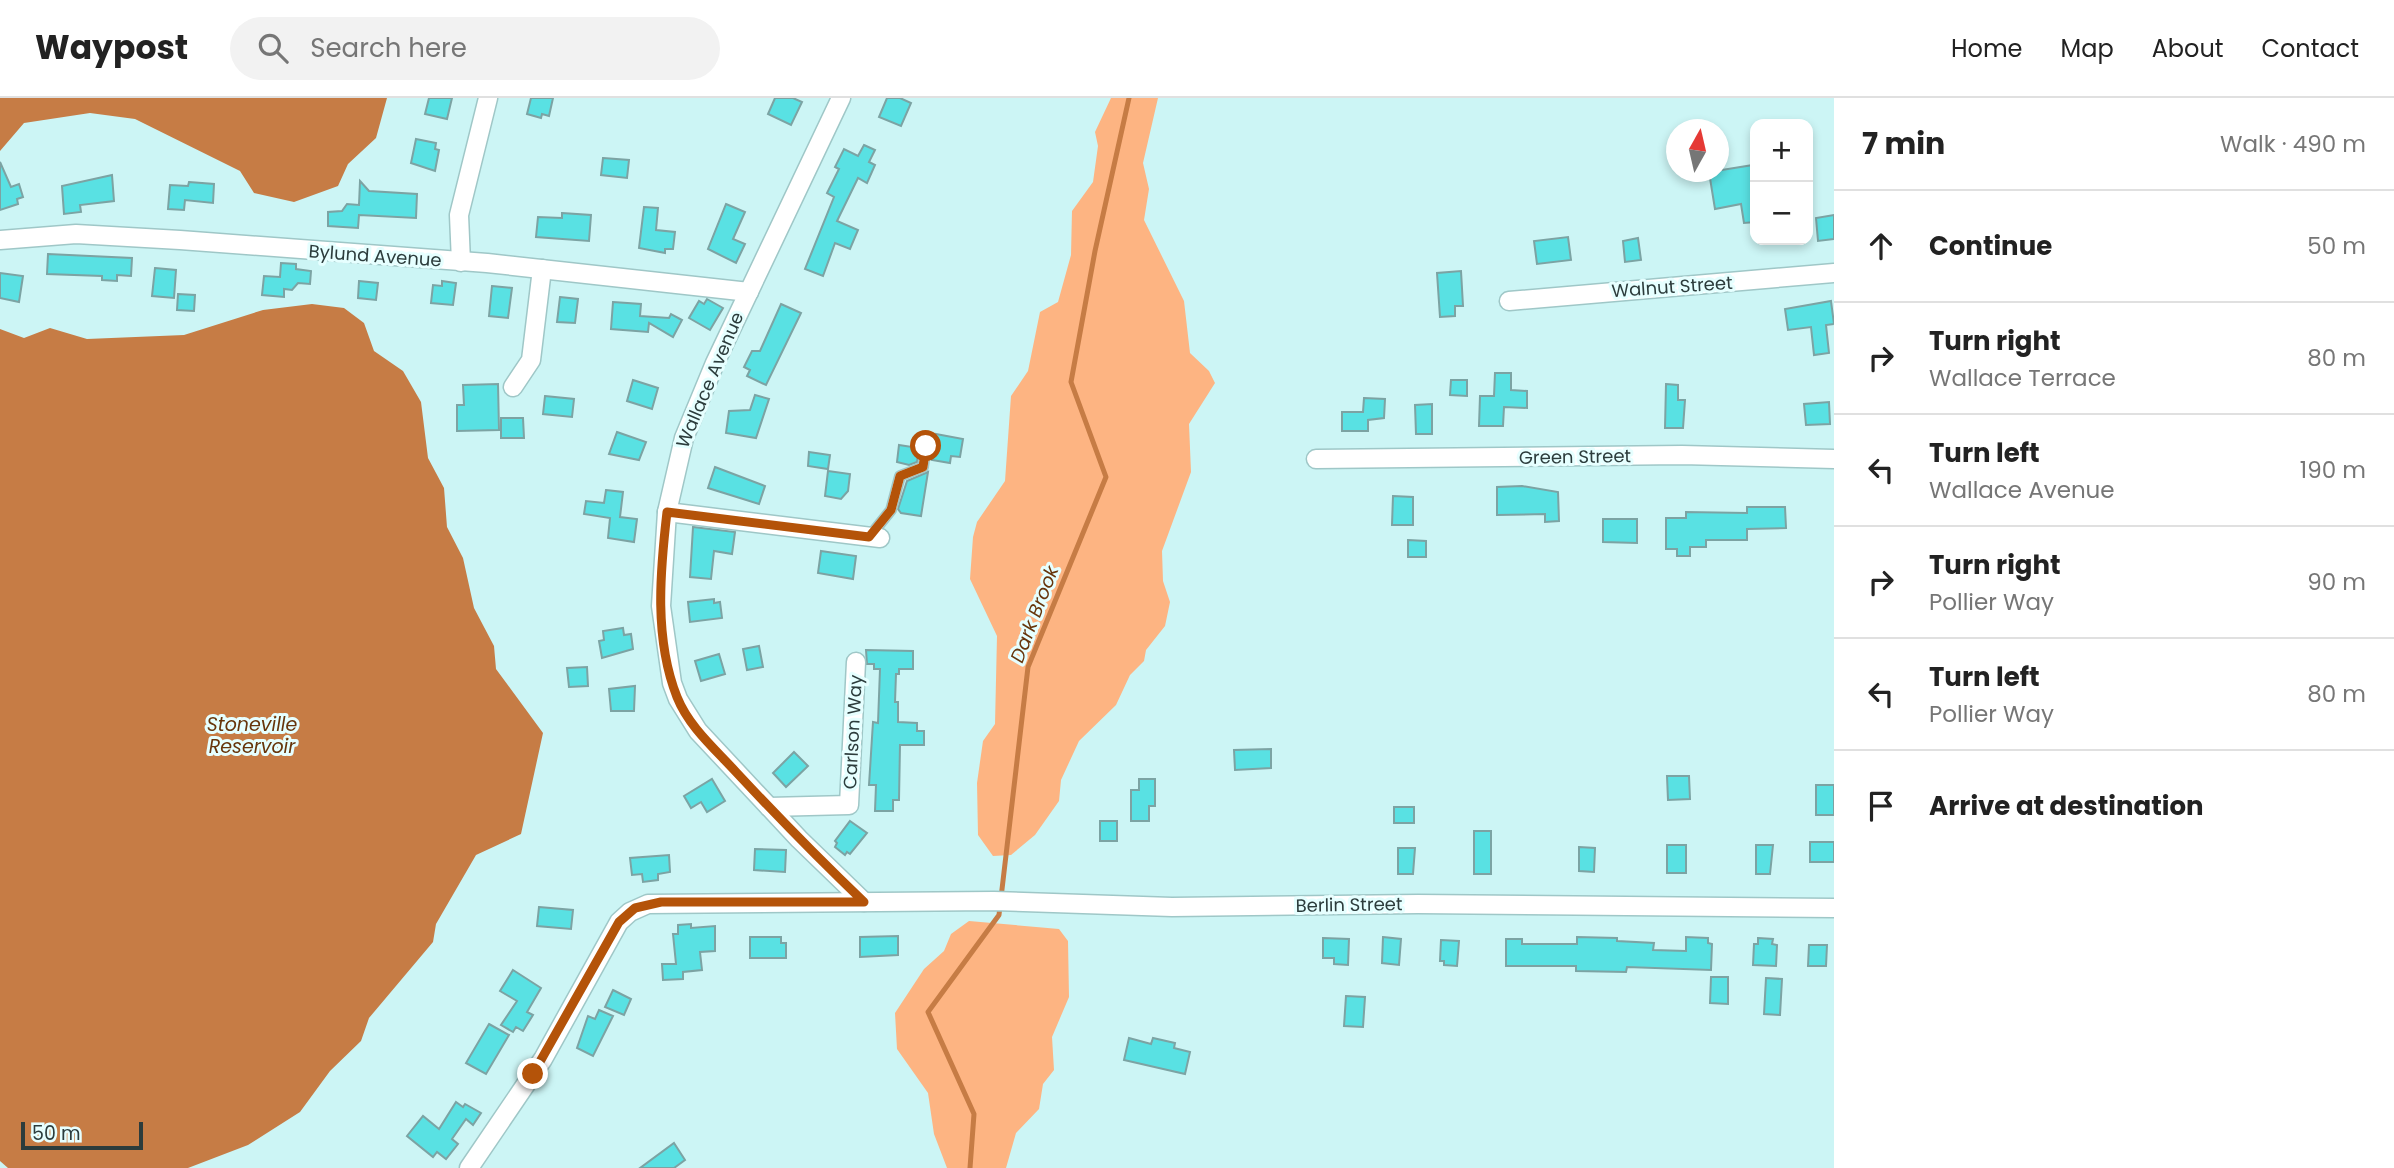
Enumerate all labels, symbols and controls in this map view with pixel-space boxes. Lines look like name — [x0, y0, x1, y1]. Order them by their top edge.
search box — [230, 17, 720, 80]
text: Waypost — [35, 24, 188, 71]
icon: search — [254, 29, 292, 67]
text: Search here — [310, 30, 467, 66]
text: Home — [1951, 32, 2023, 65]
text: Map — [2061, 32, 2114, 65]
text: About — [2152, 32, 2223, 65]
text: Contact — [2261, 32, 2359, 65]
north arrow — [1666, 119, 1729, 182]
map controls — [1750, 119, 1813, 245]
button: + — [1750, 119, 1813, 182]
text: 7 min — [1862, 122, 1945, 165]
text: Walk · 490 m — [2220, 128, 2366, 160]
button: − — [1750, 182, 1813, 245]
icon: ahead — [1862, 227, 1900, 265]
text: Continue — [1929, 228, 2052, 264]
text: 50 m — [2307, 230, 2366, 262]
street label: Bylund Avenue — [308, 238, 442, 273]
street label: Walnut Street — [1611, 270, 1733, 303]
street label: Wallace Avenue — [670, 308, 749, 452]
text: Turn right — [1929, 323, 2061, 359]
icon: right — [1862, 339, 1900, 377]
text: 80 m — [2307, 342, 2366, 374]
text: Wallace Terrace — [1929, 362, 2116, 394]
route start — [910, 430, 941, 461]
text: Turn left — [1929, 435, 2040, 471]
street label: Green Street — [1519, 443, 1631, 470]
icon: left — [1862, 451, 1900, 489]
text: 190 m — [2300, 454, 2366, 486]
text: Wallace Avenue — [1929, 474, 2115, 506]
text: Turn right — [1929, 547, 2061, 583]
water label: Dark Brook — [1004, 561, 1066, 666]
icon: right — [1862, 563, 1900, 601]
text: 90 m — [2307, 566, 2366, 598]
text: Pollier Way — [1929, 586, 2054, 618]
text: Turn left — [1929, 659, 2040, 695]
street label: Carlson Way — [837, 674, 868, 790]
icon: left — [1862, 675, 1900, 713]
text: 80 m — [2307, 678, 2366, 710]
text: Pollier Way — [1929, 698, 2054, 730]
water label: Stoneville Reservoir — [207, 711, 297, 760]
icon: arrive — [1862, 787, 1900, 825]
text: Arrive at destination — [1929, 788, 2204, 824]
street label: Berlin Street — [1295, 891, 1403, 918]
route end — [517, 1058, 548, 1089]
scale bar — [21, 1119, 144, 1151]
text: 50 m — [32, 1120, 81, 1147]

